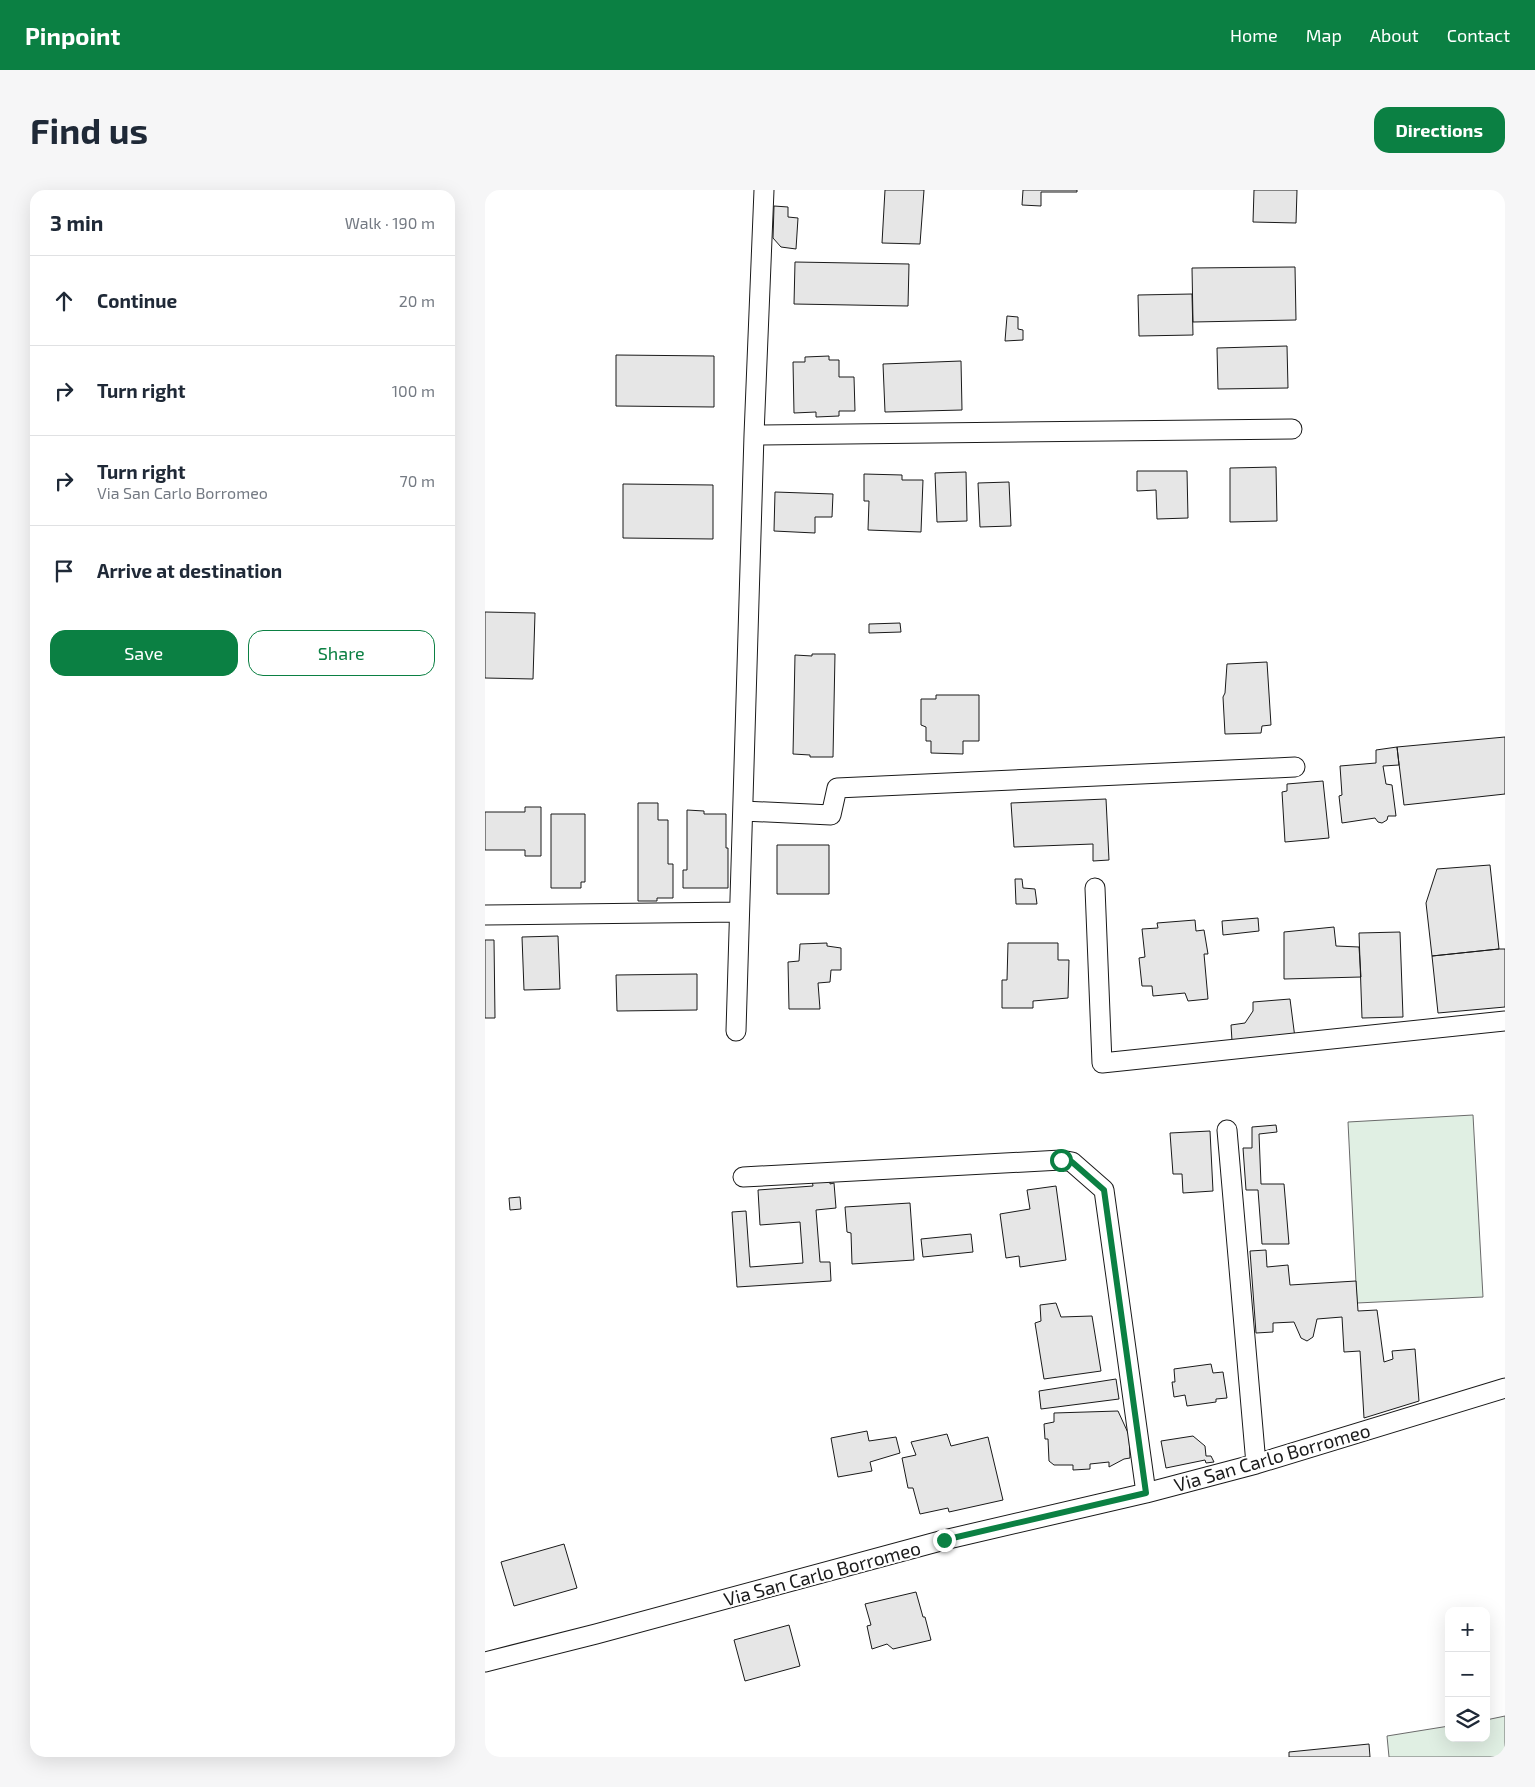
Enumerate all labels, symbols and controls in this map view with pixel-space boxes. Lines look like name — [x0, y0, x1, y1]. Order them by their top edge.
text: Pinpoint — [25, 21, 120, 50]
text: Home — [1230, 24, 1278, 46]
text: Map — [1306, 24, 1342, 46]
text: About — [1370, 24, 1419, 46]
text: Contact — [1447, 24, 1510, 46]
button: Directions — [1374, 107, 1505, 153]
text: Find us — [30, 109, 148, 151]
text: 3 min — [50, 210, 103, 235]
text: Walk · 190 m — [345, 213, 435, 232]
icon: ahead — [50, 287, 78, 315]
text: Continue — [97, 289, 177, 312]
text: 20 m — [399, 291, 435, 310]
icon: right — [50, 377, 78, 405]
text: Turn right — [97, 379, 185, 402]
text: 100 m — [392, 381, 435, 400]
text: Turn right — [97, 460, 185, 483]
icon: right — [50, 467, 78, 495]
text: 70 m — [400, 471, 435, 490]
text: Via San Carlo Borromeo — [97, 483, 268, 502]
icon: arrive — [50, 557, 78, 585]
text: Arrive at destination — [97, 559, 282, 582]
button: Save — [50, 630, 238, 676]
button: Share — [248, 630, 435, 676]
route start — [1050, 1149, 1073, 1172]
street label: Via San Carlo Borromeo — [1171, 1418, 1373, 1496]
route end — [933, 1529, 956, 1552]
street label: Via San Carlo Borromeo — [721, 1536, 923, 1610]
map controls — [1445, 1607, 1490, 1742]
button: + — [1445, 1607, 1490, 1652]
button: − — [1445, 1652, 1490, 1697]
button: layers — [1445, 1697, 1490, 1742]

